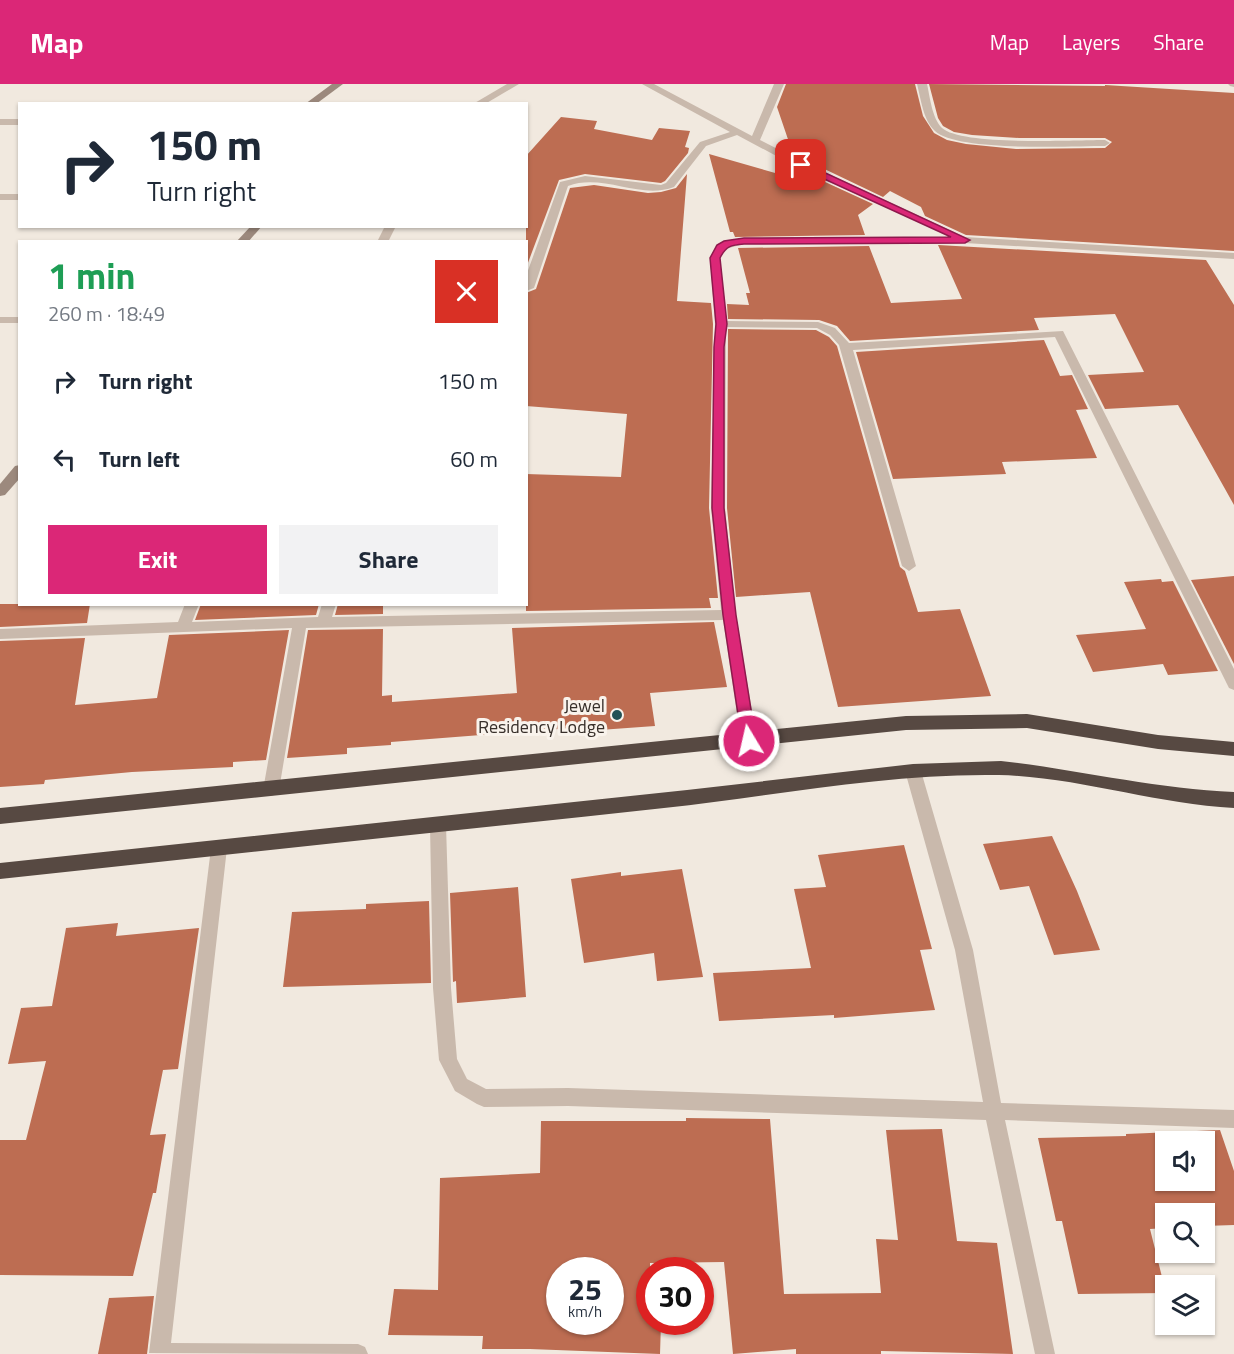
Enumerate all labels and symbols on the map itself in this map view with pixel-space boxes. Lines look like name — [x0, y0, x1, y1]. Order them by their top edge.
pin — [775, 139, 826, 190]
place label: Jewel Residency Lodge — [478, 692, 605, 740]
marker: Jewel Residency Lodge — [610, 708, 624, 722]
position arrow — [717, 709, 781, 773]
speed limit sign: 30 — [636, 1257, 714, 1335]

